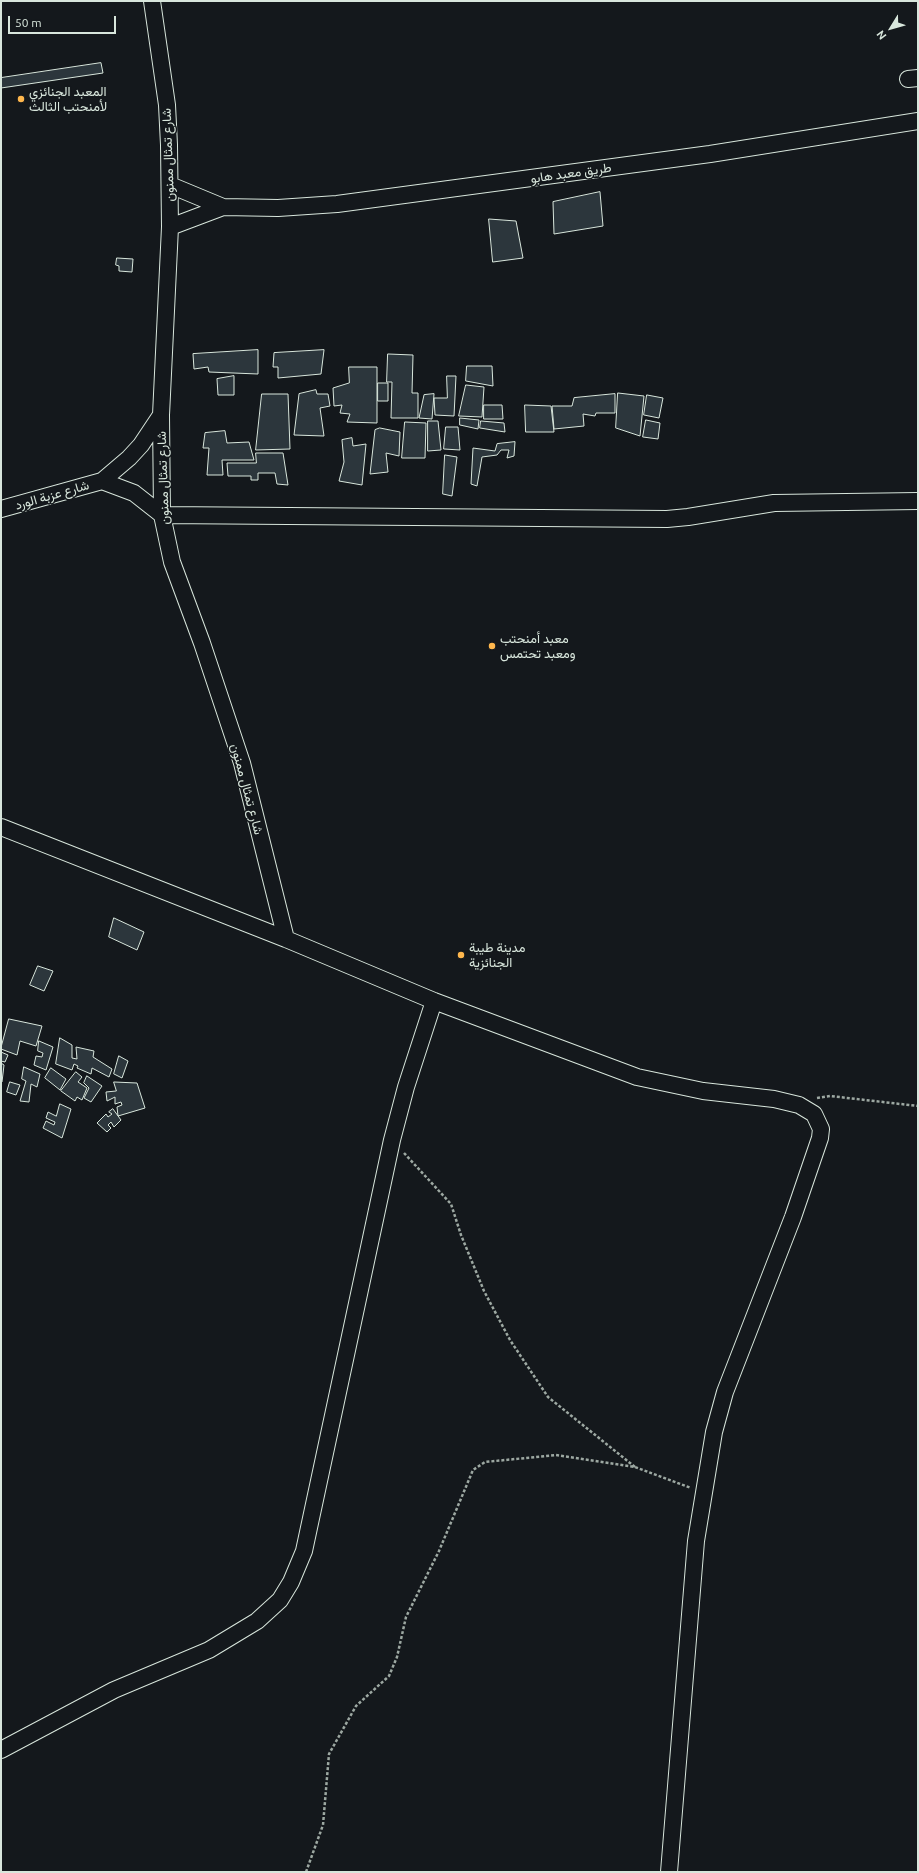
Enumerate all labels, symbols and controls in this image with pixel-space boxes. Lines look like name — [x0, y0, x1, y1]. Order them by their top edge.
scale bar — [10, 8, 118, 34]
north arrow — [871, 8, 911, 48]
text: 50 m — [15, 16, 42, 29]
text: N — [874, 28, 889, 42]
place label: المعبد الجنائزي لأمنحتب الثالث — [29, 84, 107, 115]
marker: المعبد الجنائزي لأمنحتب الثالث — [16, 94, 26, 104]
street label: شارع تمثال ممنون — [159, 108, 177, 202]
street label: طريق معبد هابو — [530, 160, 612, 186]
street label: شارع تمثال ممنون — [154, 431, 172, 525]
street label: شارع عزبة الورد — [13, 477, 91, 513]
place label: معبد أمنحتب ومعبد تحتمس — [500, 631, 576, 662]
marker: معبد أمنحتب ومعبد تحتمس — [487, 641, 497, 651]
street label: شارع تمثال ممنون — [227, 742, 267, 836]
place label: مدينة طيبة الجنائزية — [469, 940, 525, 971]
marker: مدينة طيبة الجنائزية — [456, 950, 466, 960]

